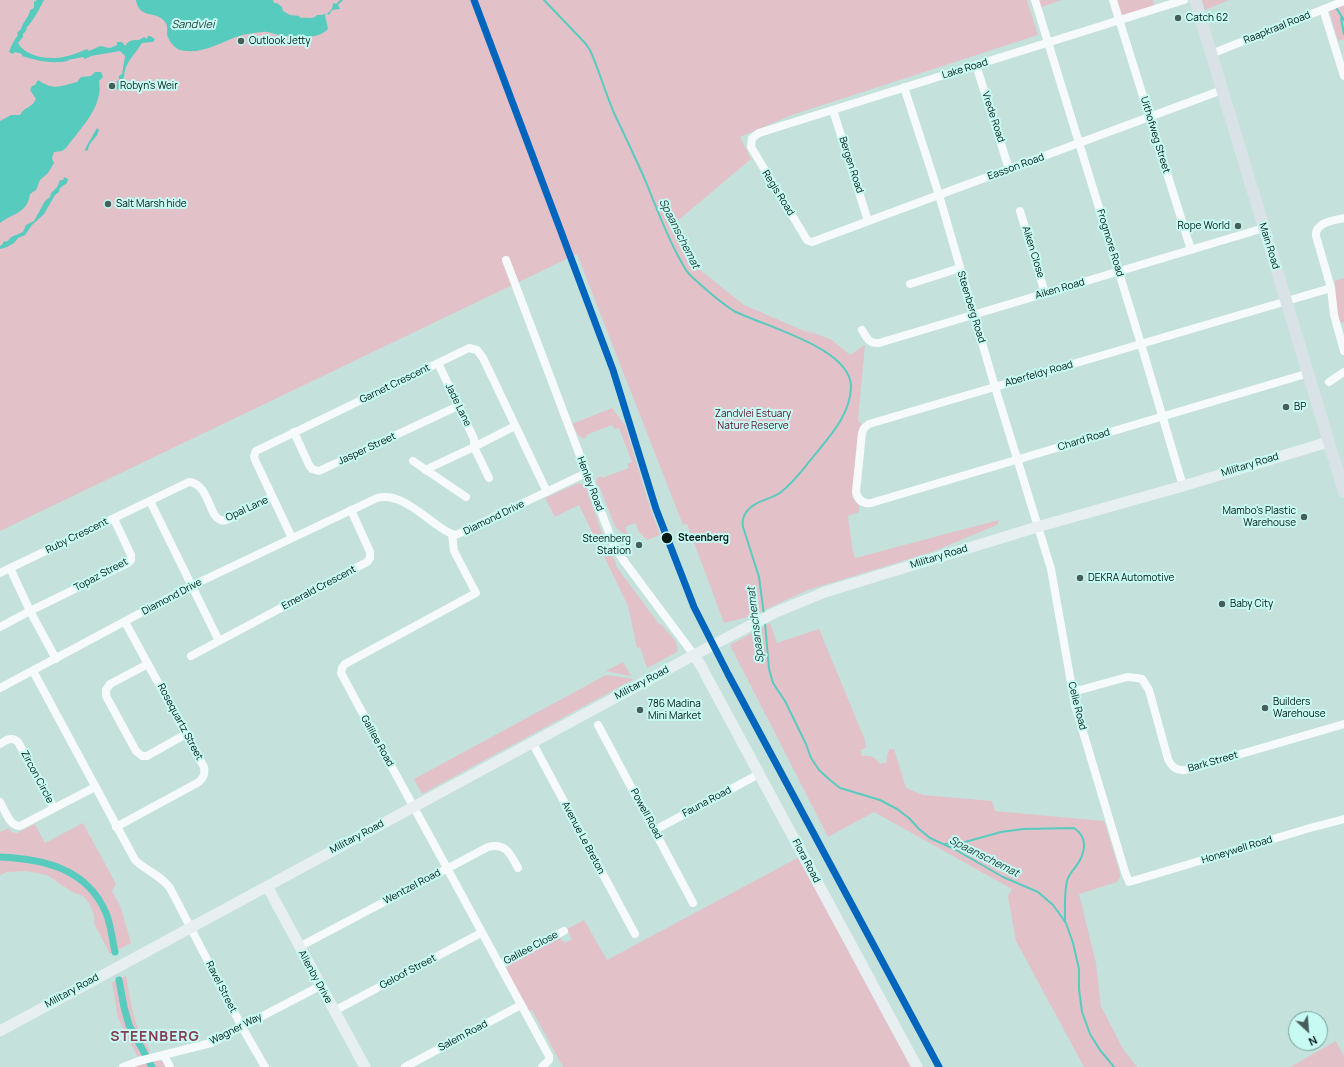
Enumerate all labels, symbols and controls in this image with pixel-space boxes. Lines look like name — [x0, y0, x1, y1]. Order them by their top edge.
street label: Raapkraal Road — [1242, 9, 1312, 47]
place label: Catch 62 — [1186, 12, 1228, 24]
marker: Catch 62 — [1173, 13, 1183, 23]
water label: Sandvlei — [171, 18, 215, 32]
place label: Outlook Jetty — [249, 35, 310, 47]
marker: Outlook Jetty — [236, 36, 246, 46]
street label: Lake Road — [941, 56, 989, 82]
place label: Robyn's Weir — [120, 80, 178, 92]
marker: Robyn's Weir — [107, 81, 117, 91]
street label: Vrede Road — [979, 90, 1007, 144]
street label: Uithofweg Street — [1138, 95, 1172, 175]
street label: Bergen Road — [836, 135, 866, 195]
street label: Easson Road — [986, 151, 1046, 183]
street label: Regis Road — [759, 168, 797, 218]
water label: Spaanschemat — [656, 197, 702, 271]
place label: Salt Marsh hide — [116, 198, 187, 210]
marker: Salt Marsh hide — [103, 199, 113, 209]
street label: Frogmore Road — [1094, 208, 1126, 278]
place label: Rope World — [1177, 220, 1230, 232]
marker: Rope World — [1233, 221, 1243, 231]
street label: Main Road — [1256, 221, 1282, 271]
street label: Aiken Close — [1019, 225, 1047, 279]
street label: Steenberg Road — [954, 270, 988, 344]
street label: Aiken Road — [1034, 276, 1086, 302]
street label: Aberfeldy Road — [1004, 359, 1074, 389]
street label: Garnet Crescent — [358, 362, 432, 406]
street label: Jade Lane — [442, 382, 474, 428]
place label: BP — [1294, 401, 1306, 413]
marker: BP — [1281, 402, 1291, 412]
park label: Zandvlei Estuary Nature Reserve — [715, 408, 791, 432]
street label: Chard Road — [1057, 426, 1111, 454]
street label: Jasper Street — [336, 430, 398, 468]
street label: Military Road — [1220, 451, 1280, 479]
street label: Henley Road — [574, 455, 606, 513]
street label: Opal Lane — [224, 494, 270, 524]
street label: Diamond Drive — [462, 498, 526, 538]
place label: Mambo's Plastic Warehouse — [1222, 505, 1296, 528]
marker: Mambo's Plastic Warehouse — [1299, 512, 1309, 522]
street label: Ruby Crescent — [44, 516, 110, 556]
marker: Steenberg — [660, 531, 674, 545]
place label: Steenberg — [678, 532, 729, 544]
place label: Steenberg Station — [582, 533, 631, 556]
marker: Steenberg Station — [634, 540, 644, 550]
street label: Military Road — [909, 543, 969, 571]
street label: Topaz Street — [72, 556, 130, 594]
street label: Emerald Crescent — [280, 563, 358, 613]
place label: DEKRA Automotive — [1088, 572, 1174, 584]
marker: DEKRA Automotive — [1075, 573, 1085, 583]
street label: Diamond Drive — [140, 576, 204, 618]
water label: Spaanschemat — [745, 586, 767, 664]
place label: Baby City — [1230, 598, 1273, 610]
marker: Baby City — [1217, 599, 1227, 609]
street label: Military Road — [613, 664, 671, 702]
street label: Celie Road — [1065, 681, 1089, 731]
street label: Rosequartz Street — [155, 682, 205, 762]
place label: Builders Warehouse — [1273, 696, 1326, 720]
place label: 786 Madina Mini Market — [648, 698, 701, 722]
marker: Builders Warehouse — [1260, 703, 1270, 713]
marker: 786 Madina Mini Market — [635, 705, 645, 715]
street label: Galilee Road — [358, 713, 396, 769]
street label: Zircon Circle — [18, 749, 56, 805]
street label: Bark Street — [1187, 749, 1239, 775]
street label: Fauna Road — [681, 784, 733, 820]
street label: Powell Road — [628, 787, 664, 841]
street label: Avenue Le Breton — [559, 800, 607, 876]
street label: Military Road — [328, 818, 386, 856]
water label: Spaanschemat — [947, 834, 1021, 880]
street label: Honeywell Road — [1200, 834, 1274, 866]
street label: Flora Road — [789, 837, 823, 885]
street label: Wentzel Road — [381, 867, 443, 907]
street label: Galilee Close — [502, 929, 560, 967]
street label: Allenby Drive — [295, 948, 335, 1006]
street label: Geloof Street — [378, 952, 438, 992]
street label: Ravel Street — [203, 959, 239, 1015]
street label: Military Road — [43, 971, 101, 1011]
street label: Wagner Way — [208, 1011, 264, 1047]
north arrow — [1288, 1011, 1328, 1051]
street label: Salem Road — [436, 1018, 490, 1054]
district label: STEENBERG — [110, 1029, 200, 1045]
text: N — [1306, 1033, 1320, 1050]

